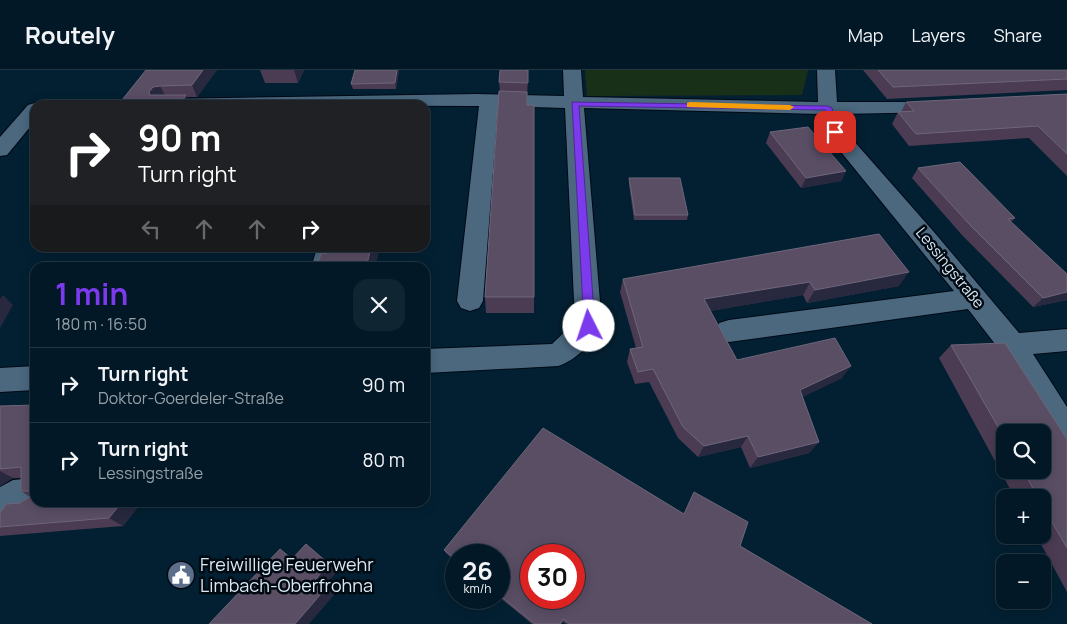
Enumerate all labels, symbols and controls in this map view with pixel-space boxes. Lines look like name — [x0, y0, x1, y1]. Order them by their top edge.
text: Routely — [25, 18, 115, 51]
text: Map — [848, 23, 883, 47]
text: Layers — [911, 23, 965, 47]
text: Share — [993, 23, 1042, 47]
pin — [814, 111, 856, 153]
text: 90 m — [138, 114, 221, 162]
icon: arrive — [821, 118, 849, 146]
icon: right — [55, 120, 120, 185]
text: Turn right — [138, 159, 236, 189]
icon: left — [137, 215, 165, 243]
icon: ahead — [190, 215, 218, 243]
icon: ahead — [243, 215, 271, 243]
icon: right — [296, 215, 324, 243]
street label: Lessingstraße — [911, 223, 990, 313]
text: 1 min — [55, 273, 128, 314]
button: close — [353, 279, 405, 331]
position arrow — [562, 299, 614, 351]
text: 180 m · 16:50 — [55, 313, 147, 335]
text: Turn right — [98, 361, 188, 387]
icon: right — [55, 371, 83, 399]
text: 90 m — [362, 372, 405, 398]
text: Doktor-Goerdeler-Straße — [98, 387, 284, 409]
map controls — [996, 424, 1051, 609]
button: search — [996, 424, 1051, 479]
text: Turn right — [98, 436, 188, 462]
icon: right — [55, 446, 83, 474]
text: 80 m — [362, 447, 405, 473]
text: Lessingstraße — [98, 462, 203, 484]
button: + — [996, 489, 1051, 544]
speed limit sign: 30 — [520, 544, 585, 609]
place label: Freiwillige Feuerwehr Limbach-Oberfrohna — [200, 552, 374, 597]
text: 26 — [462, 553, 493, 588]
button: − — [996, 554, 1051, 609]
public building icon: Freiwillige Feuerwehr Limbach-Oberfrohna — [166, 560, 196, 590]
text: km/h — [464, 580, 491, 597]

